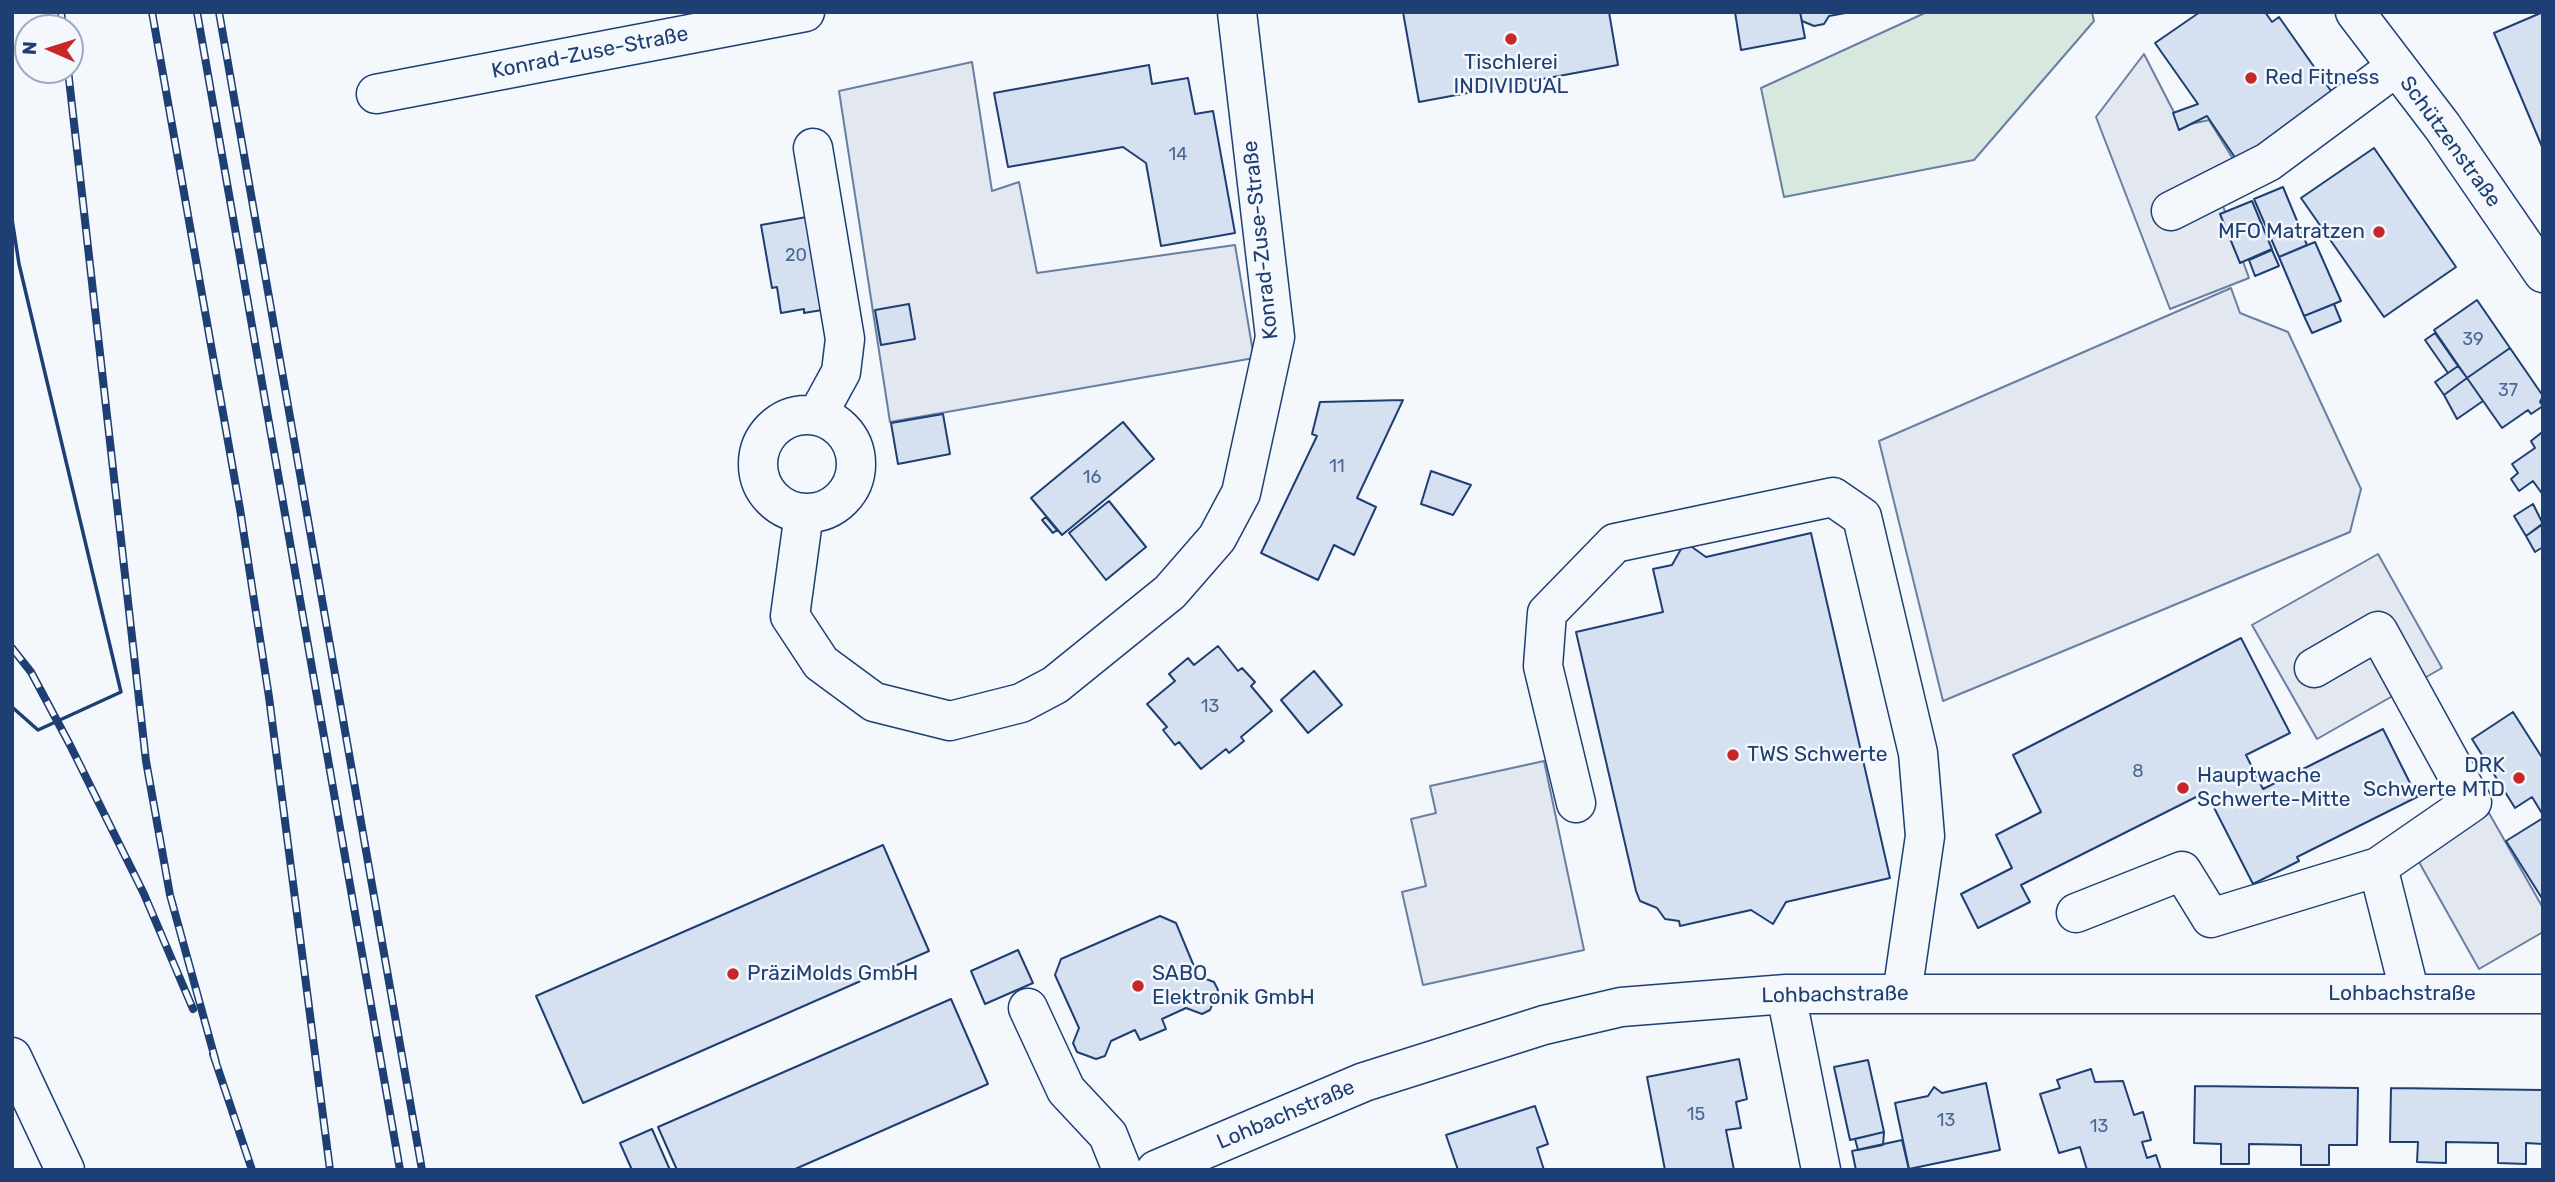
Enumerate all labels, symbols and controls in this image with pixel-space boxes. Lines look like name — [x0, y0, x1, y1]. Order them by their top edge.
north arrow — [14, 14, 84, 84]
street label: Konrad-Zuse-Straße — [489, 22, 691, 84]
marker: Tischlerei INDIVIDUAL — [1503, 31, 1519, 47]
text: N — [18, 41, 41, 55]
place label: Tischlerei INDIVIDUAL — [1454, 50, 1568, 100]
place label: Red Fitness — [2265, 65, 2379, 91]
marker: Red Fitness — [2243, 70, 2259, 86]
street label: Schützenstraße — [2394, 72, 2506, 212]
street label: Konrad-Zuse-Straße — [1238, 139, 1284, 341]
house number: 14 — [1169, 144, 1187, 166]
place label: MFO Matratzen — [2218, 219, 2365, 245]
marker: MFO Matratzen — [2371, 224, 2387, 240]
house number: 20 — [785, 245, 807, 267]
house number: 39 — [2462, 329, 2484, 351]
house number: 37 — [2498, 380, 2518, 402]
house number: 11 — [1329, 456, 1345, 478]
house number: 16 — [1083, 467, 1101, 489]
house number: 13 — [1201, 696, 1219, 718]
place label: TWS Schwerte — [1747, 742, 1888, 768]
marker: TWS Schwerte — [1725, 747, 1741, 763]
place label: DRK Schwerte MTD — [2363, 753, 2505, 803]
house number: 8 — [2132, 761, 2144, 783]
place label: Hauptwache Schwerte-Mitte — [2197, 763, 2351, 813]
marker: DRK Schwerte MTD — [2511, 770, 2527, 786]
marker: Hauptwache Schwerte-Mitte — [2175, 780, 2191, 796]
place label: PräziMolds GmbH — [747, 961, 918, 987]
place label: SABO Elektronik GmbH — [1152, 961, 1315, 1011]
marker: PräziMolds GmbH — [725, 966, 741, 982]
marker: SABO Elektronik GmbH — [1130, 978, 1146, 994]
street label: Lohbachstraße — [1761, 981, 1909, 1009]
street label: Lohbachstraße — [2328, 981, 2476, 1007]
street label: Lohbachstraße — [1213, 1075, 1359, 1155]
house number: 15 — [1687, 1104, 1705, 1126]
house number: 13 — [1937, 1110, 1955, 1132]
house number: 13 — [2090, 1116, 2108, 1138]

